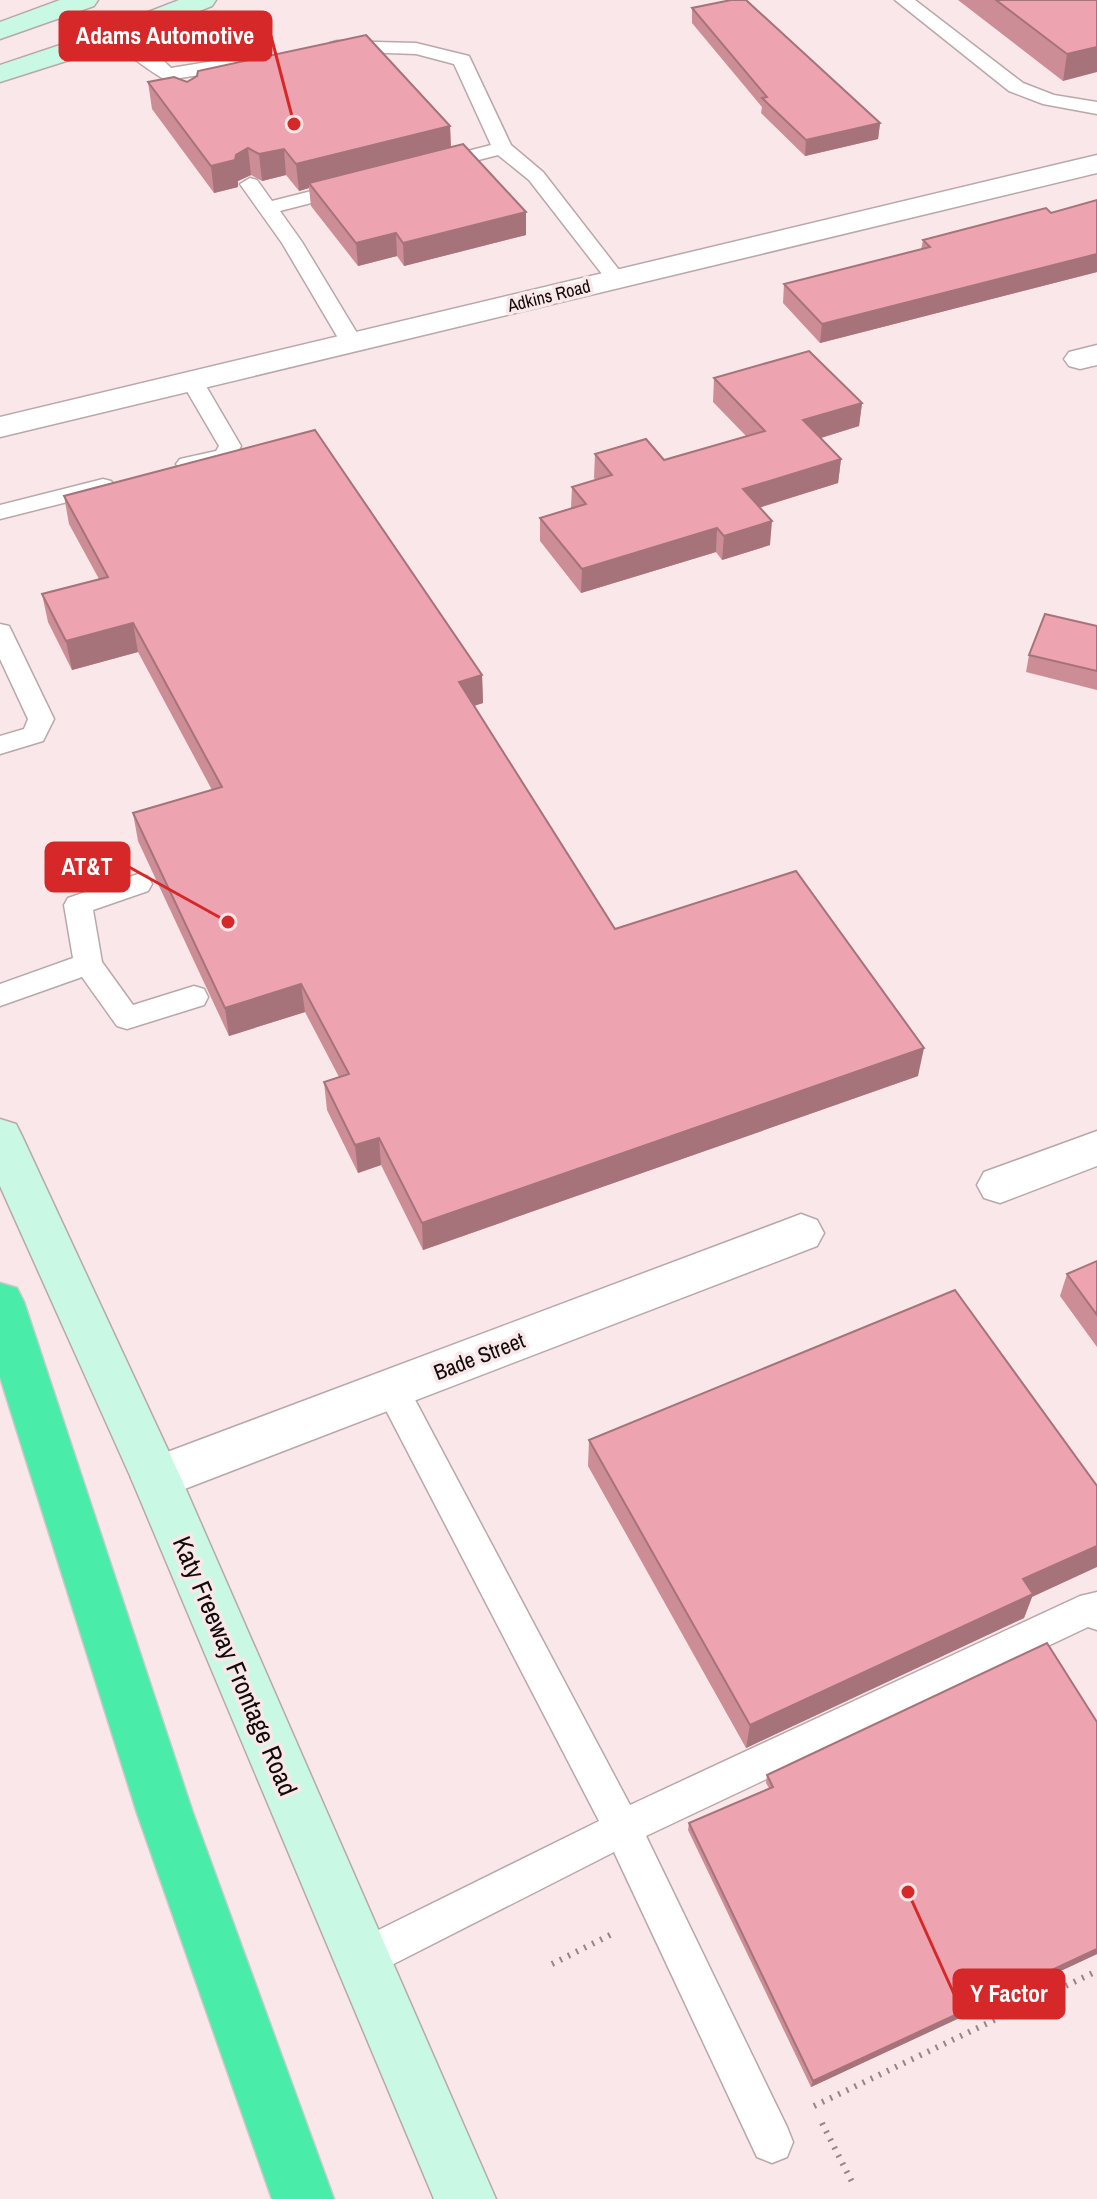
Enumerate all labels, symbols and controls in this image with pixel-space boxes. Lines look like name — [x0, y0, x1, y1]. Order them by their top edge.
callout: Adams Automotive — [60, 12, 271, 60]
text: Adams Automotive — [76, 19, 254, 51]
street label: Adkins Road — [504, 273, 593, 318]
callout: AT&T — [46, 843, 129, 891]
text: AT&T — [61, 850, 113, 882]
street label: Bade Street — [429, 1325, 529, 1387]
street label: Katy Freeway Frontage Road — [165, 1531, 306, 1801]
callout: Y Factor — [954, 1970, 1064, 2018]
text: Y Factor — [970, 1977, 1048, 2009]

